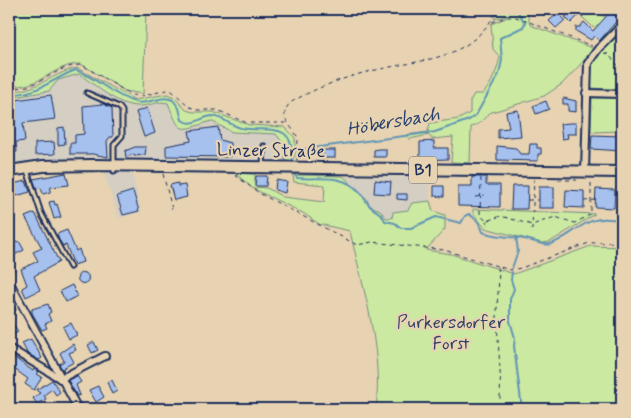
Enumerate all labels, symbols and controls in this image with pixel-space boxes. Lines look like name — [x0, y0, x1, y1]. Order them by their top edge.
water label: Höbersbach — [345, 101, 442, 142]
street label: Linzer Straße — [217, 138, 325, 164]
road number: B1 — [409, 156, 437, 184]
park label: Purkersdorfer Forst — [397, 311, 506, 356]

